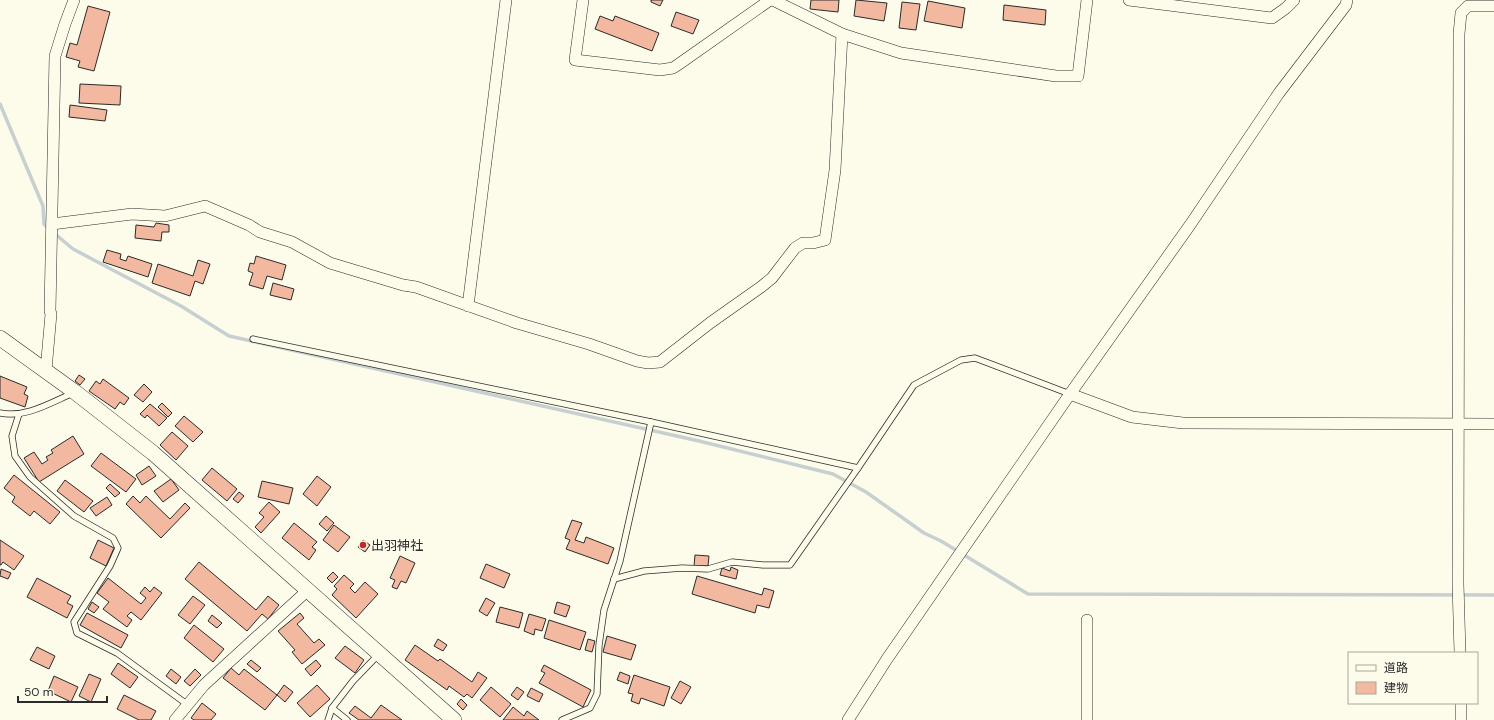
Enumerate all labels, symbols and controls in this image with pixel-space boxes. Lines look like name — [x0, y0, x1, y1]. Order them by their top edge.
place label: 出羽神社 — [371, 537, 423, 554]
marker: 出羽神社 — [358, 540, 368, 550]
legend — [1348, 652, 1478, 704]
text: 道路 — [1384, 660, 1408, 676]
scale bar — [18, 678, 107, 704]
text: 建物 — [1384, 680, 1408, 696]
text: 50 m — [24, 684, 53, 700]

